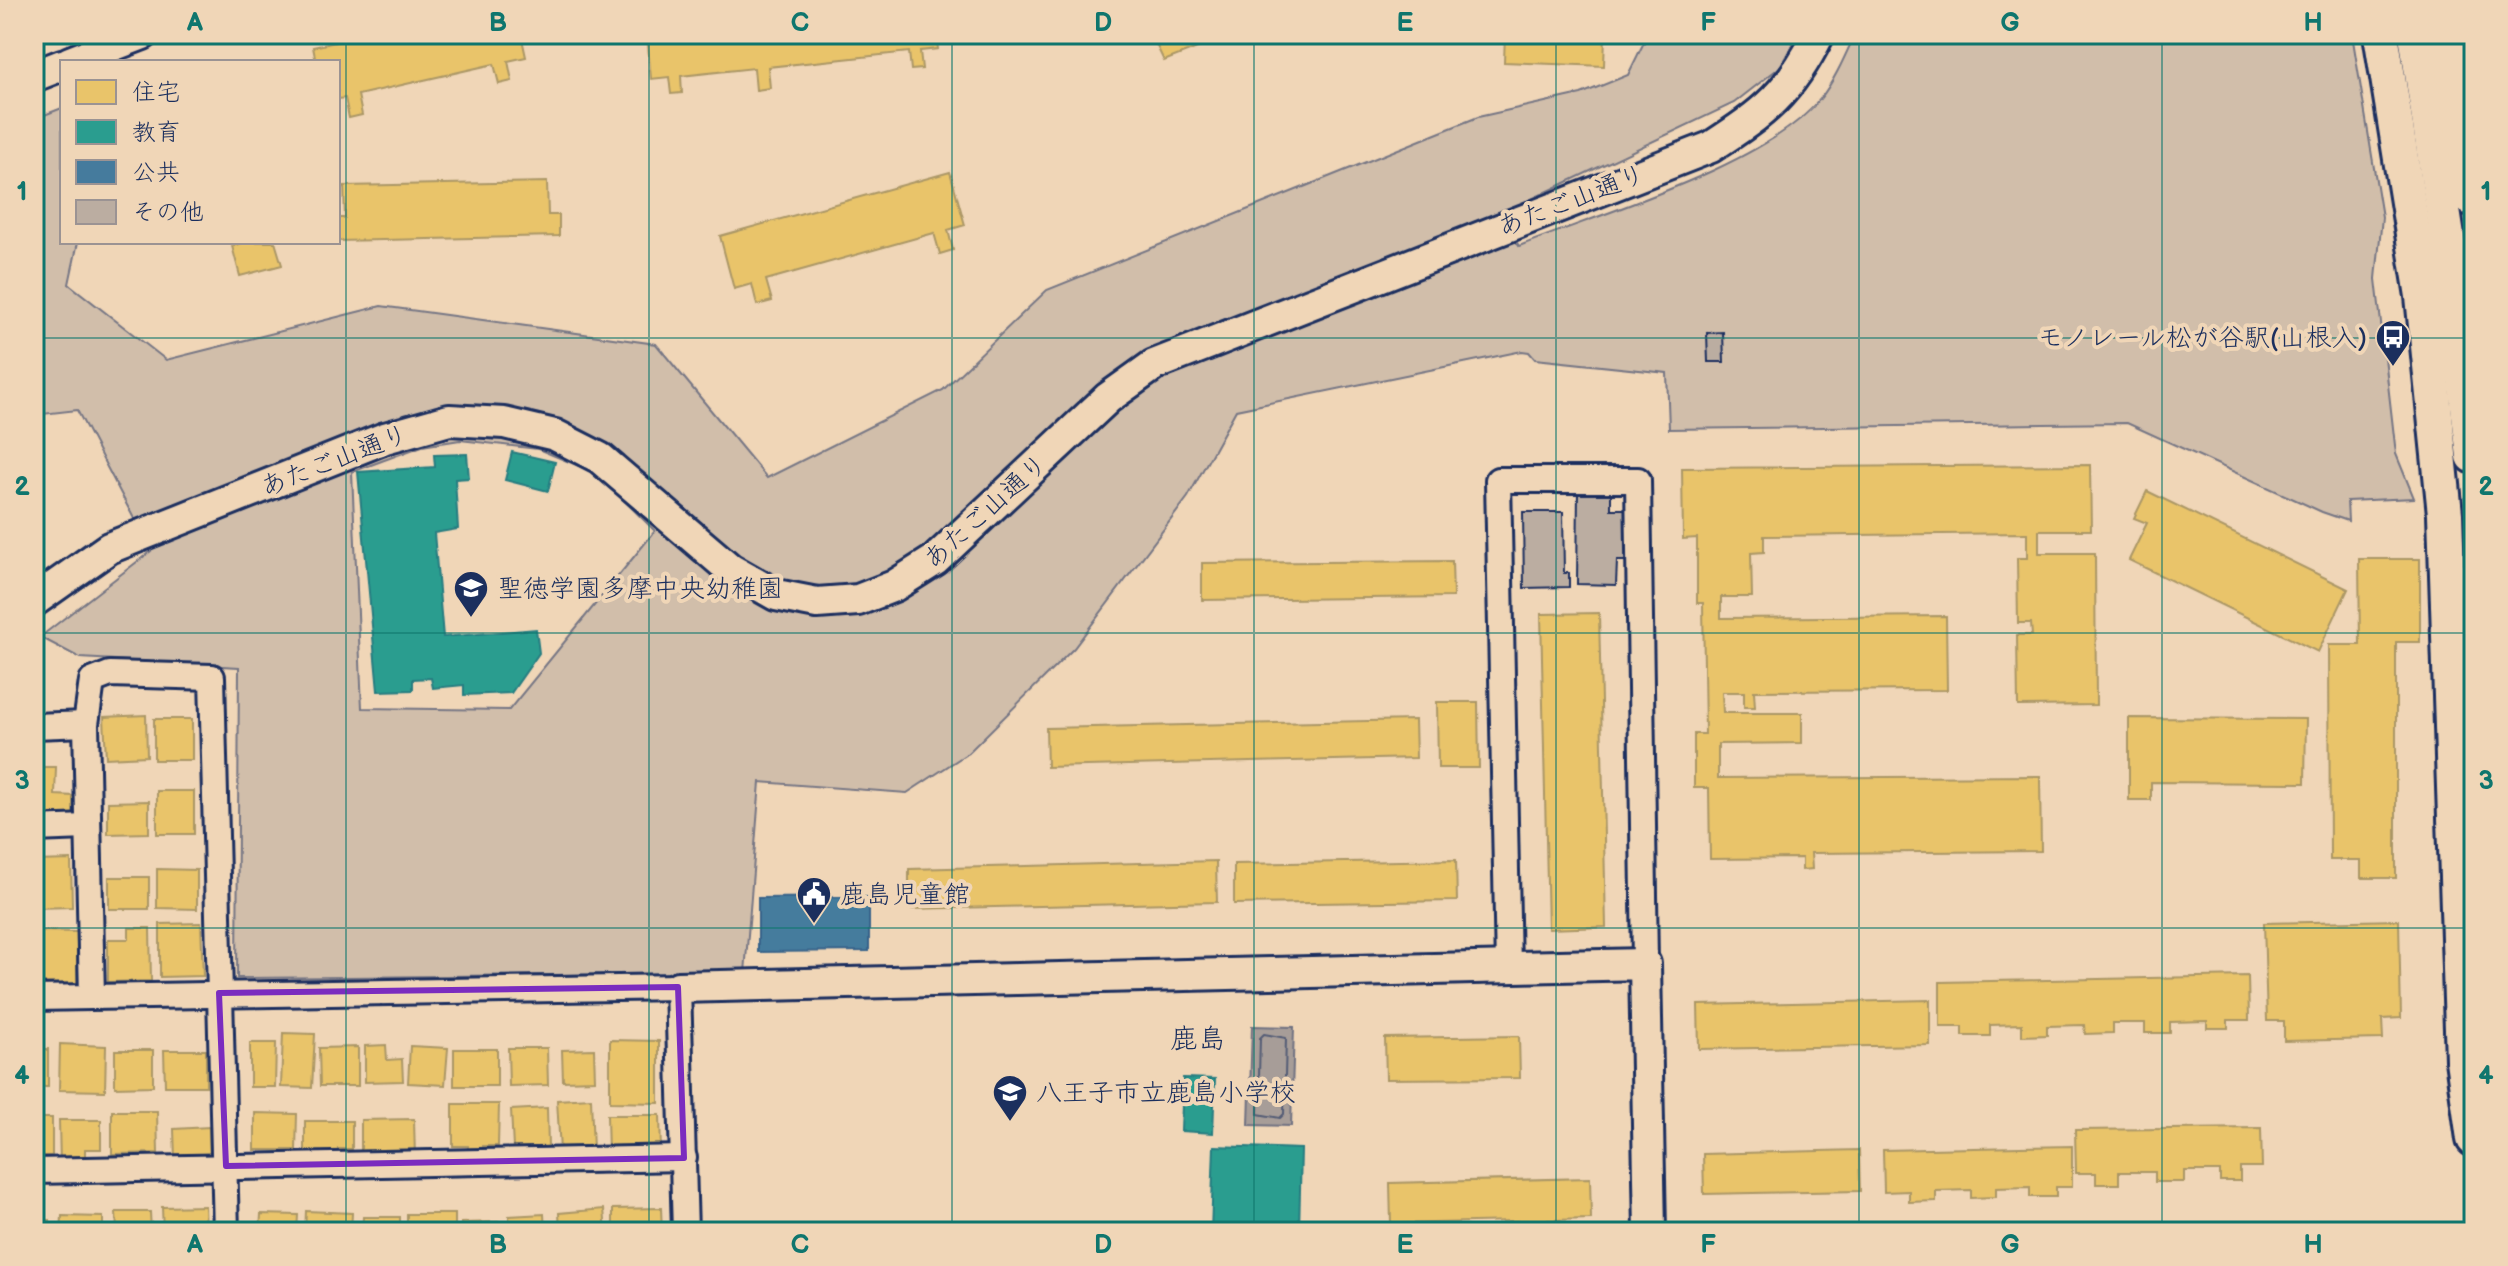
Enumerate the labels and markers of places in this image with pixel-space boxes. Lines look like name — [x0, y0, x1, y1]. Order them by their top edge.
bus stop icon: モノレール松が谷駅(山根入) — [2374, 318, 2412, 368]
place label: モノレール松が谷駅(山根入) — [2038, 323, 2367, 354]
school or university icon: 聖徳学園多摩中央幼稚園 — [452, 569, 490, 619]
place label: 聖徳学園多摩中央幼稚園 — [497, 574, 783, 605]
public building icon: 鹿島児童館 — [795, 875, 833, 925]
place label: 鹿島児童館 — [840, 880, 970, 911]
school or university icon: 八王子市立鹿島小学校 — [991, 1073, 1029, 1123]
place label: 八王子市立鹿島小学校 — [1036, 1078, 1296, 1109]

